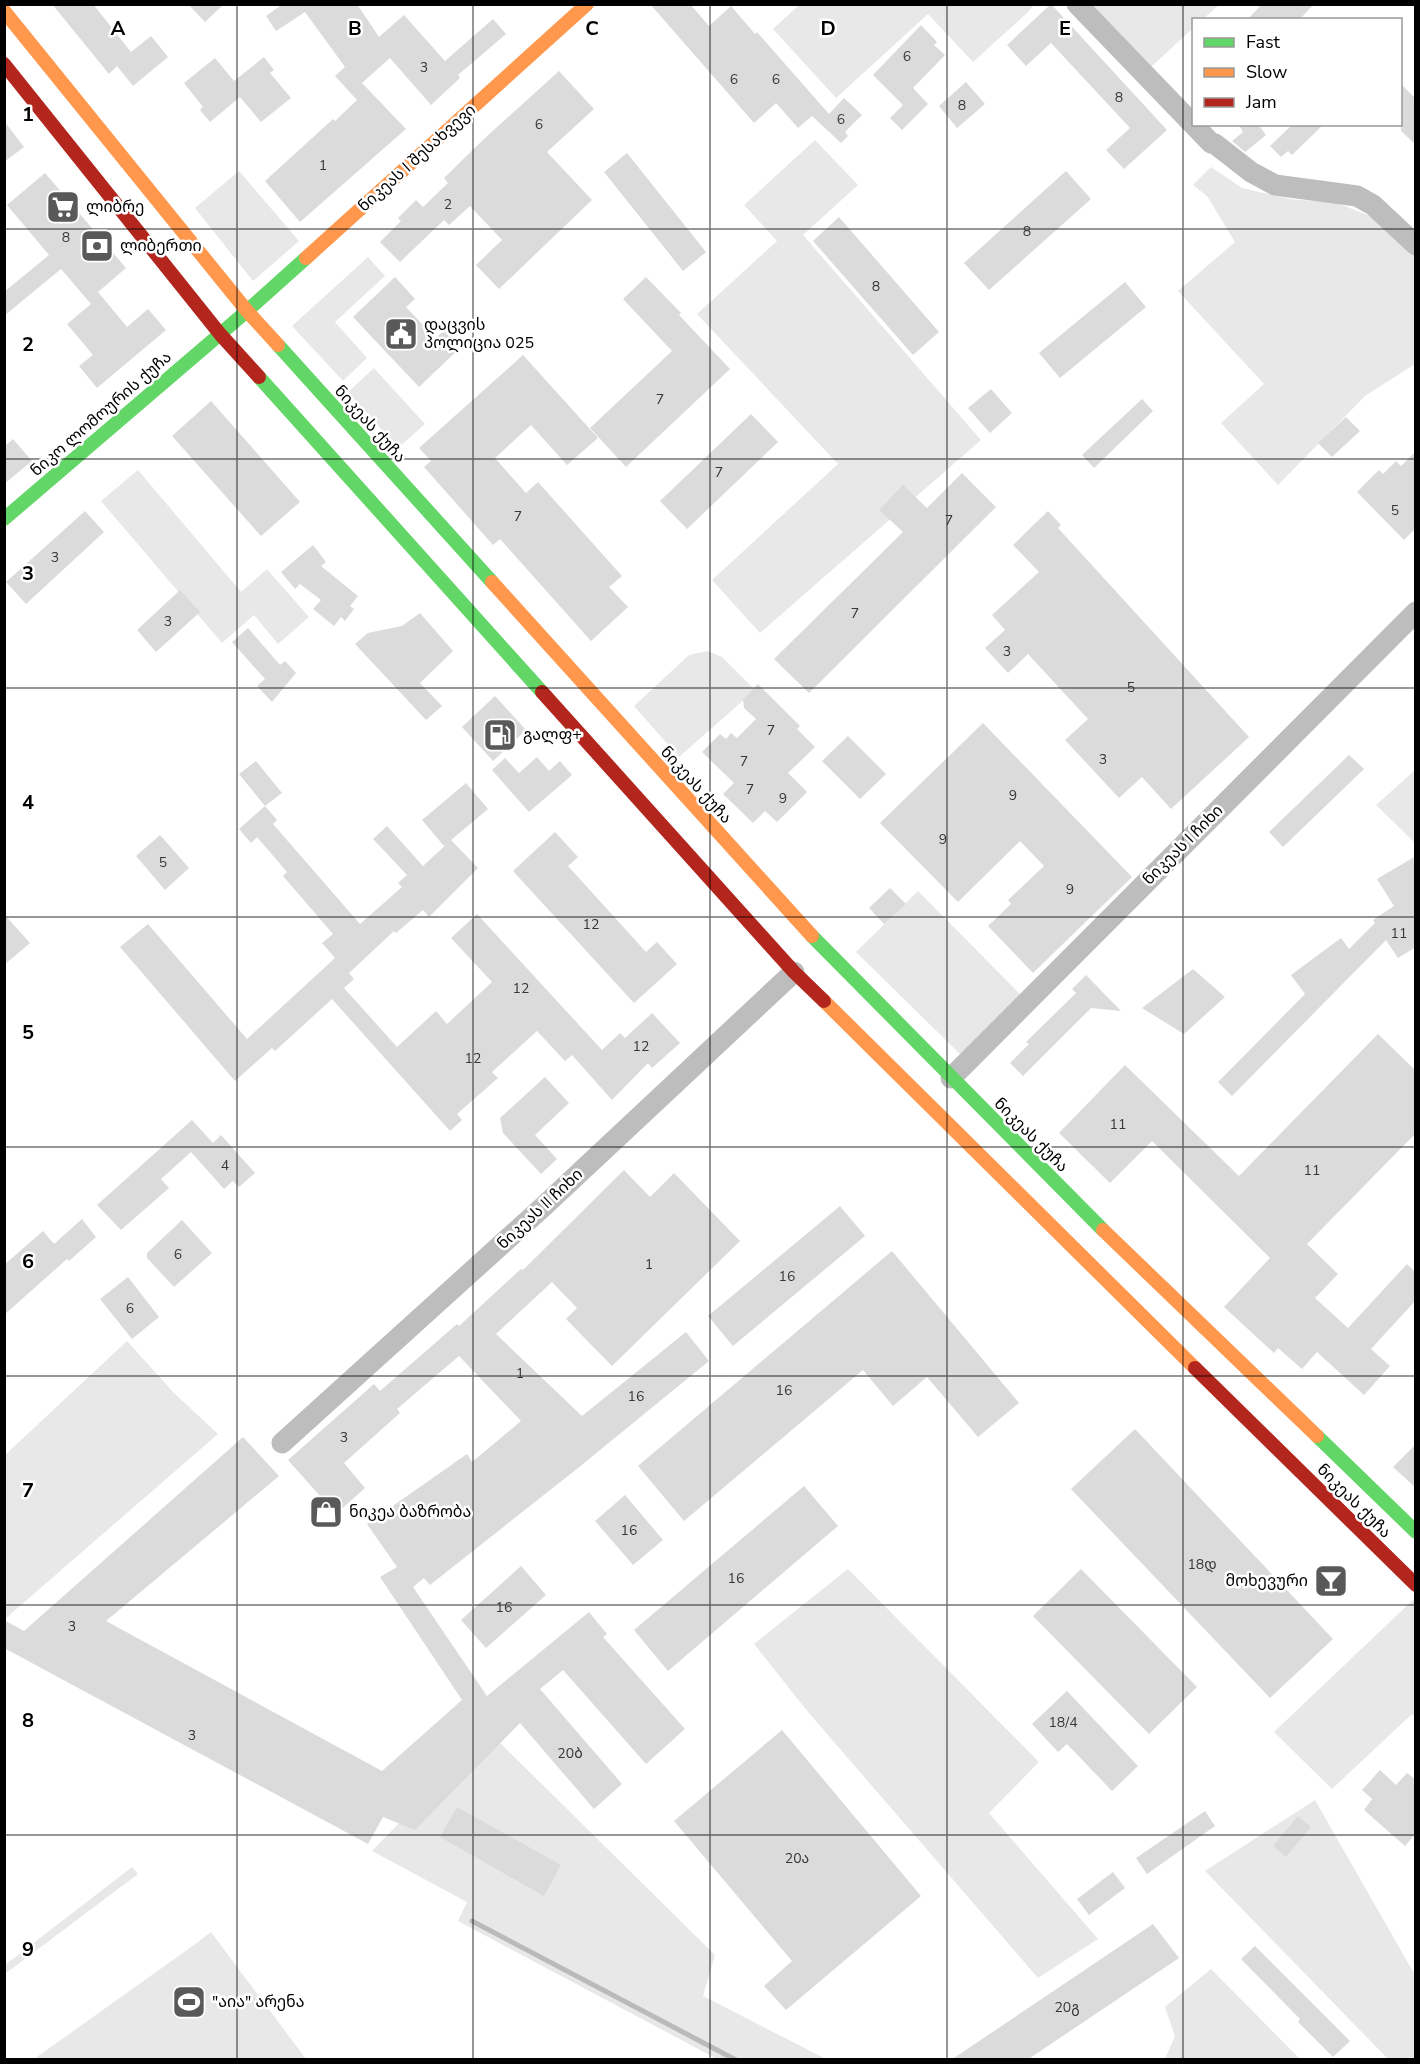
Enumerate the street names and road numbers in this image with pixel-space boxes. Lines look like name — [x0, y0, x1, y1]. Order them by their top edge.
street label: ნიკეას I შესახვევი — [353, 99, 481, 217]
street label: ნიკო ლომოურის ქუჩა — [26, 347, 176, 481]
street label: ნიკეას ქუჩა — [329, 381, 411, 467]
street label: ნიკეას ქუჩა — [655, 742, 737, 828]
street label: ნიკეას I ჩიხი — [1138, 800, 1228, 890]
street label: ნიკეას ქუჩა — [989, 1093, 1073, 1177]
street label: ნიკეას II ჩიხი — [492, 1164, 588, 1254]
street label: ნიკეას ქუჩა — [1312, 1459, 1396, 1543]

